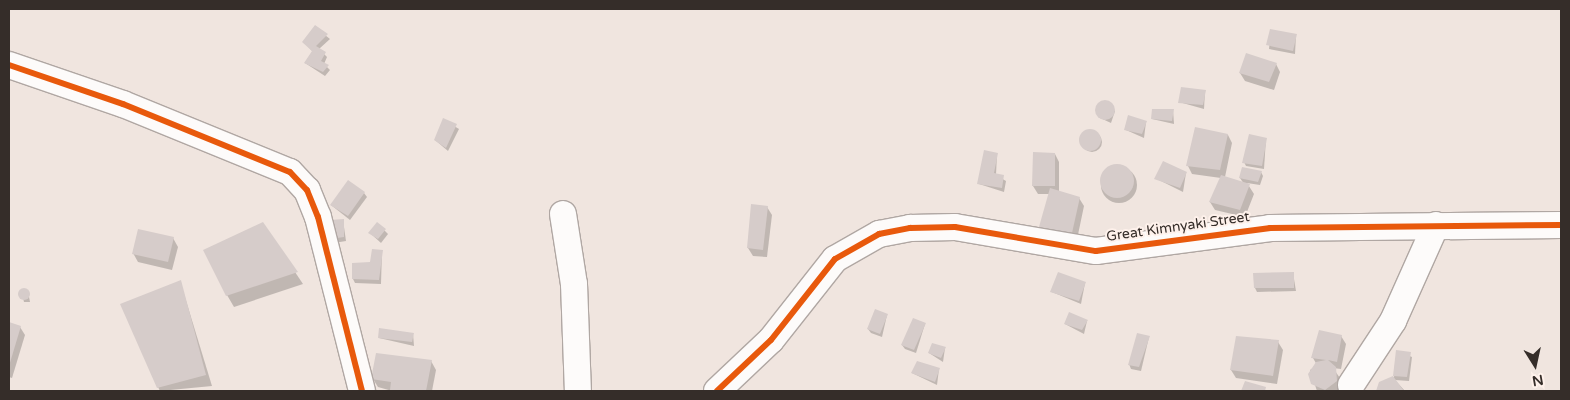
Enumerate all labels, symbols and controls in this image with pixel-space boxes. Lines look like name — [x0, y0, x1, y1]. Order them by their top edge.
street label: Great Kimnyaki Street — [1105, 209, 1251, 245]
north arrow — [1510, 340, 1560, 390]
text: N — [1531, 371, 1545, 390]

